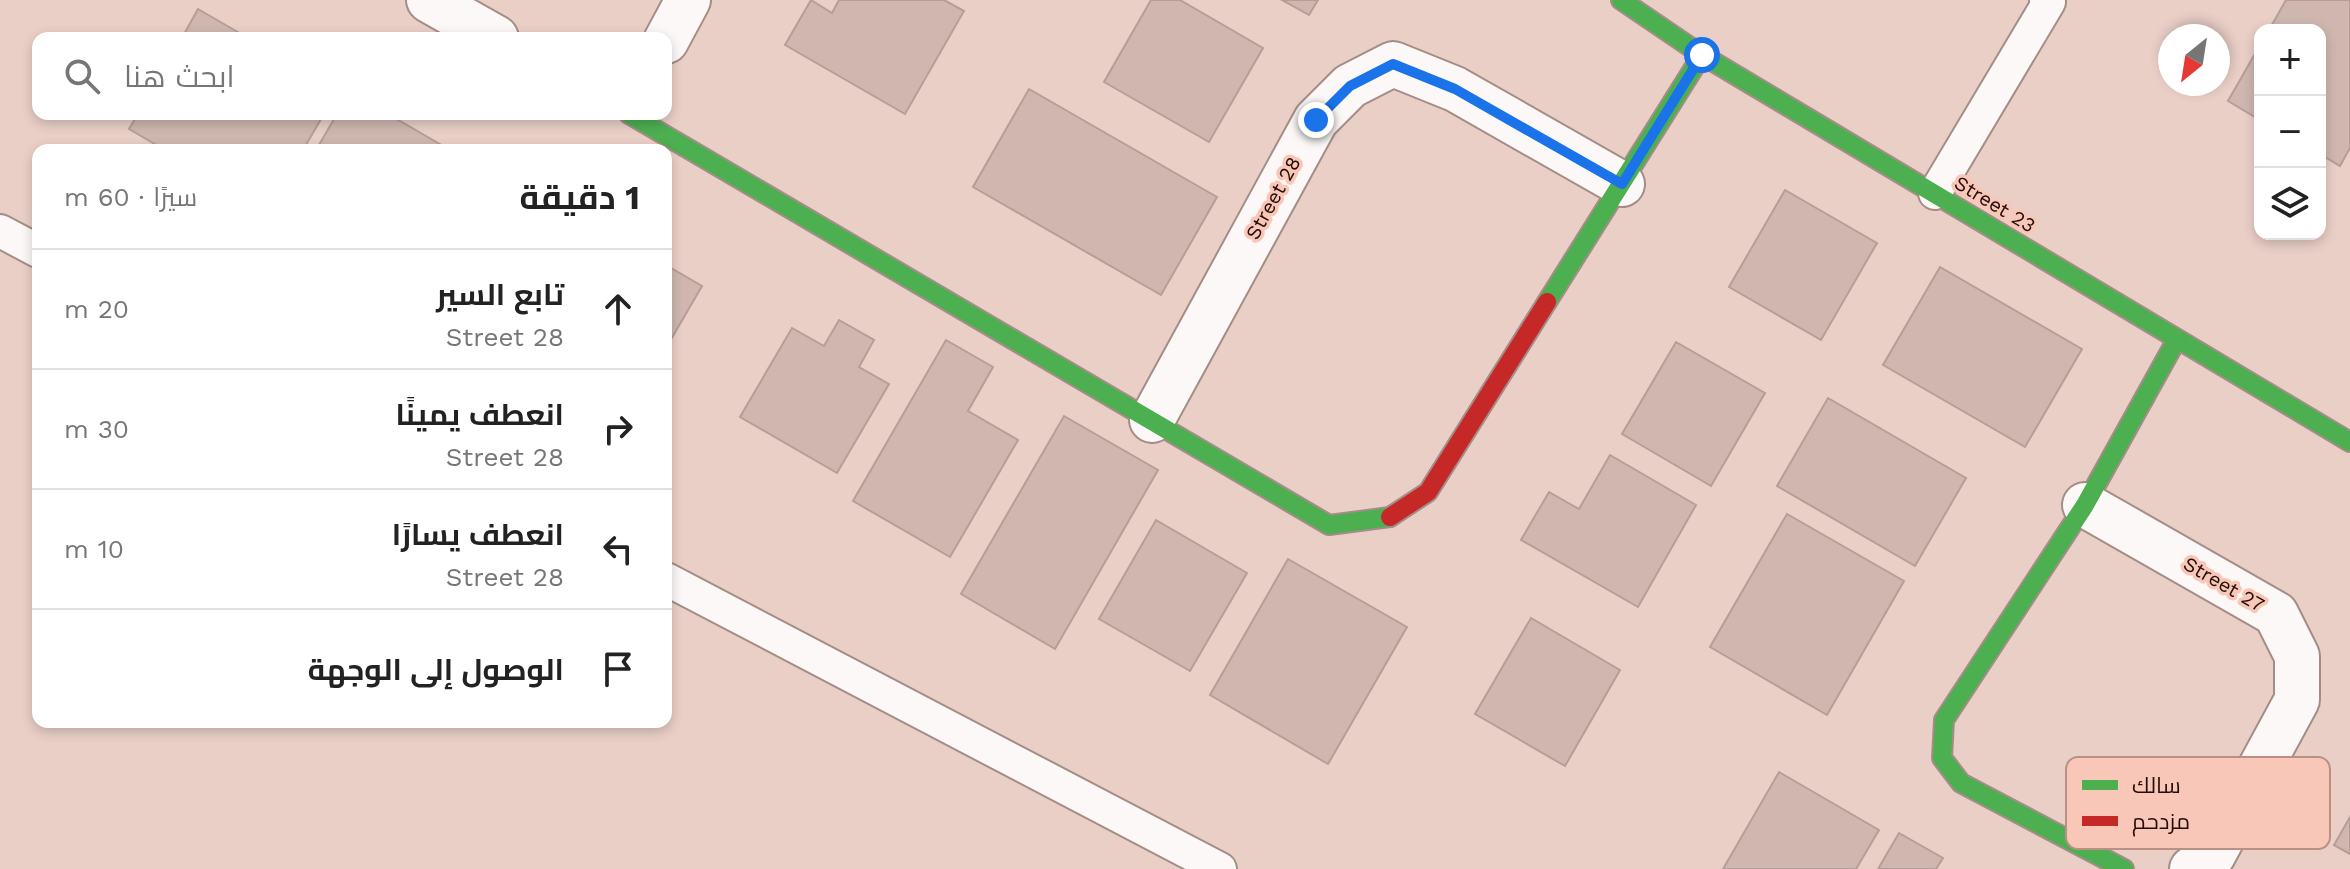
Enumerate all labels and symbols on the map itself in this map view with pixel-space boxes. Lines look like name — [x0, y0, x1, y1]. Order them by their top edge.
north arrow — [2158, 24, 2230, 96]
route start — [1684, 37, 1720, 73]
route end — [1298, 102, 1334, 138]
street label: Street 28 — [1240, 152, 1306, 244]
street label: Street 23 — [1950, 170, 2040, 238]
street label: Street 27 — [2179, 551, 2269, 617]
legend — [2066, 757, 2330, 849]
text: سالك — [2132, 773, 2181, 798]
text: مزدحم — [2132, 809, 2190, 837]

